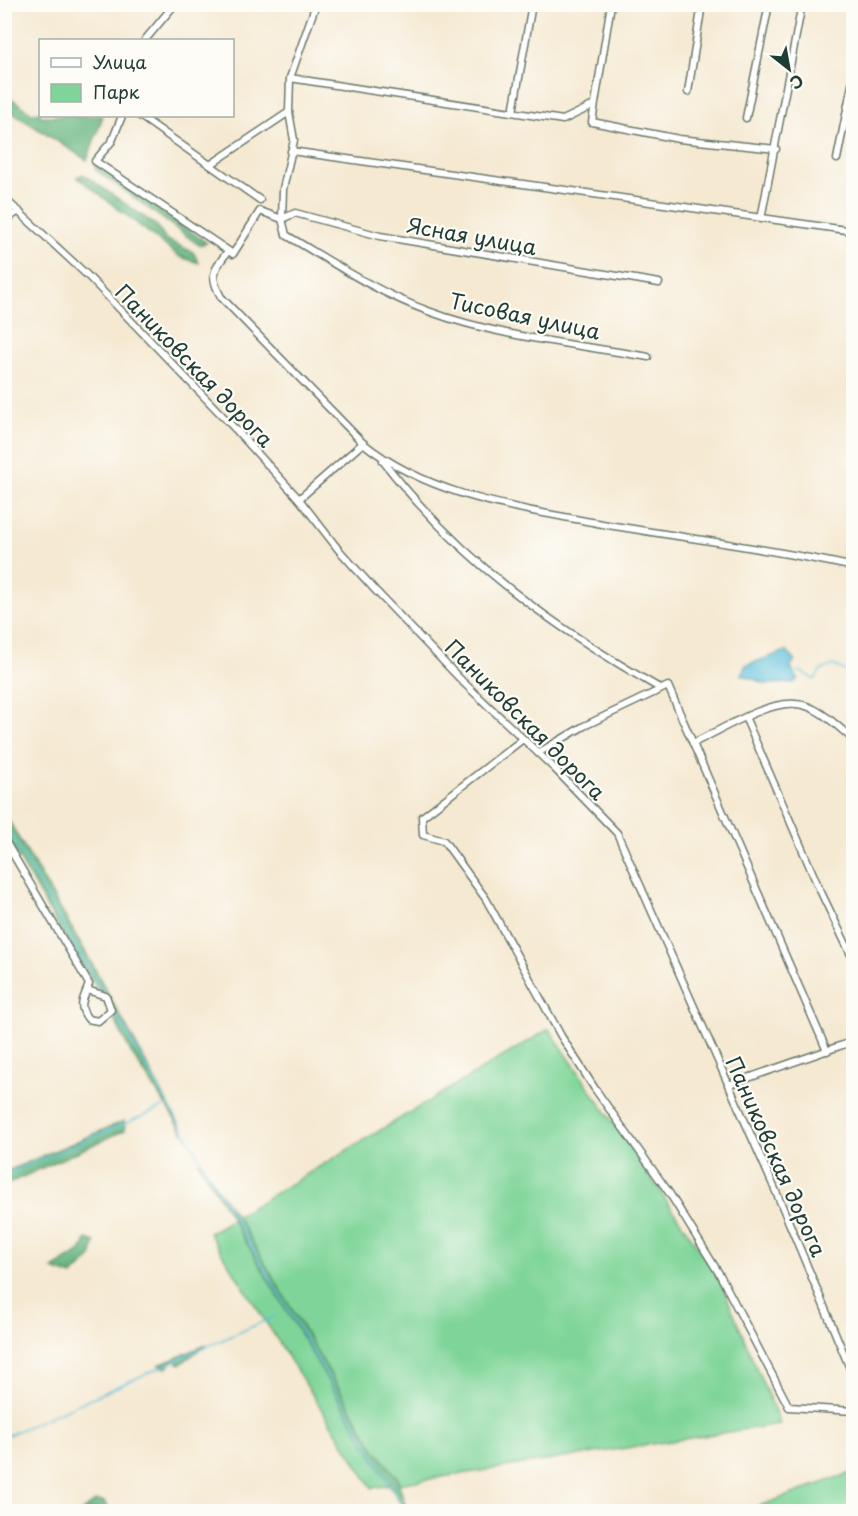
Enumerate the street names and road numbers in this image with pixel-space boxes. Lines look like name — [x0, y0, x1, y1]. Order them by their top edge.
street label: Ясная улица — [405, 208, 540, 262]
street label: Паниковская дорога — [108, 276, 282, 454]
street label: Тисовая улица — [447, 283, 604, 347]
street label: Паниковская дорога — [438, 631, 614, 807]
street label: Паниковская дорога — [718, 1051, 836, 1261]

